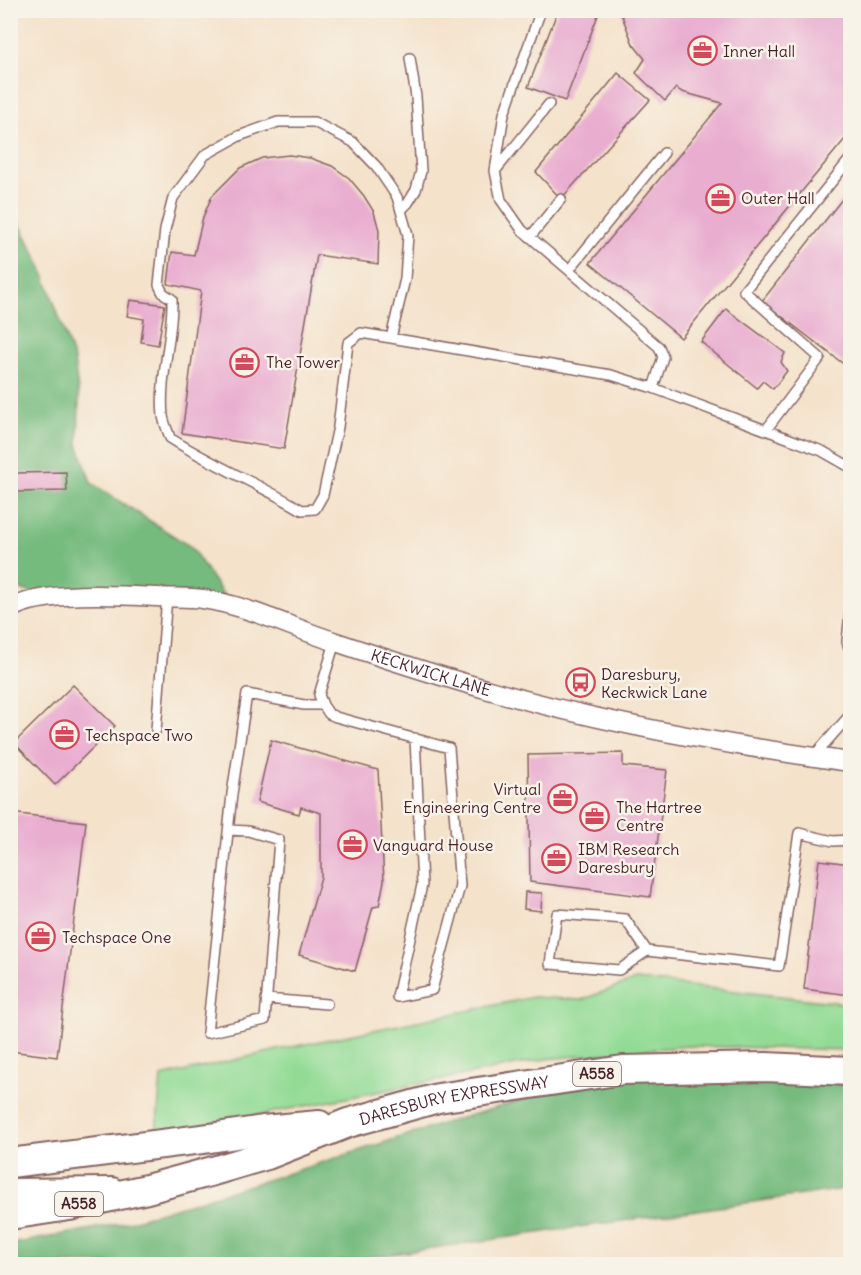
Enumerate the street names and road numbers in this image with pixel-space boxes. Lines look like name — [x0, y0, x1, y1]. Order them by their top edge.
street label: KECKWICK LANE — [369, 644, 493, 700]
road number: A558 — [573, 1062, 621, 1086]
street label: DARESBURY EXPRESSWAY — [357, 1071, 550, 1129]
road number: A558 — [55, 1192, 103, 1216]

